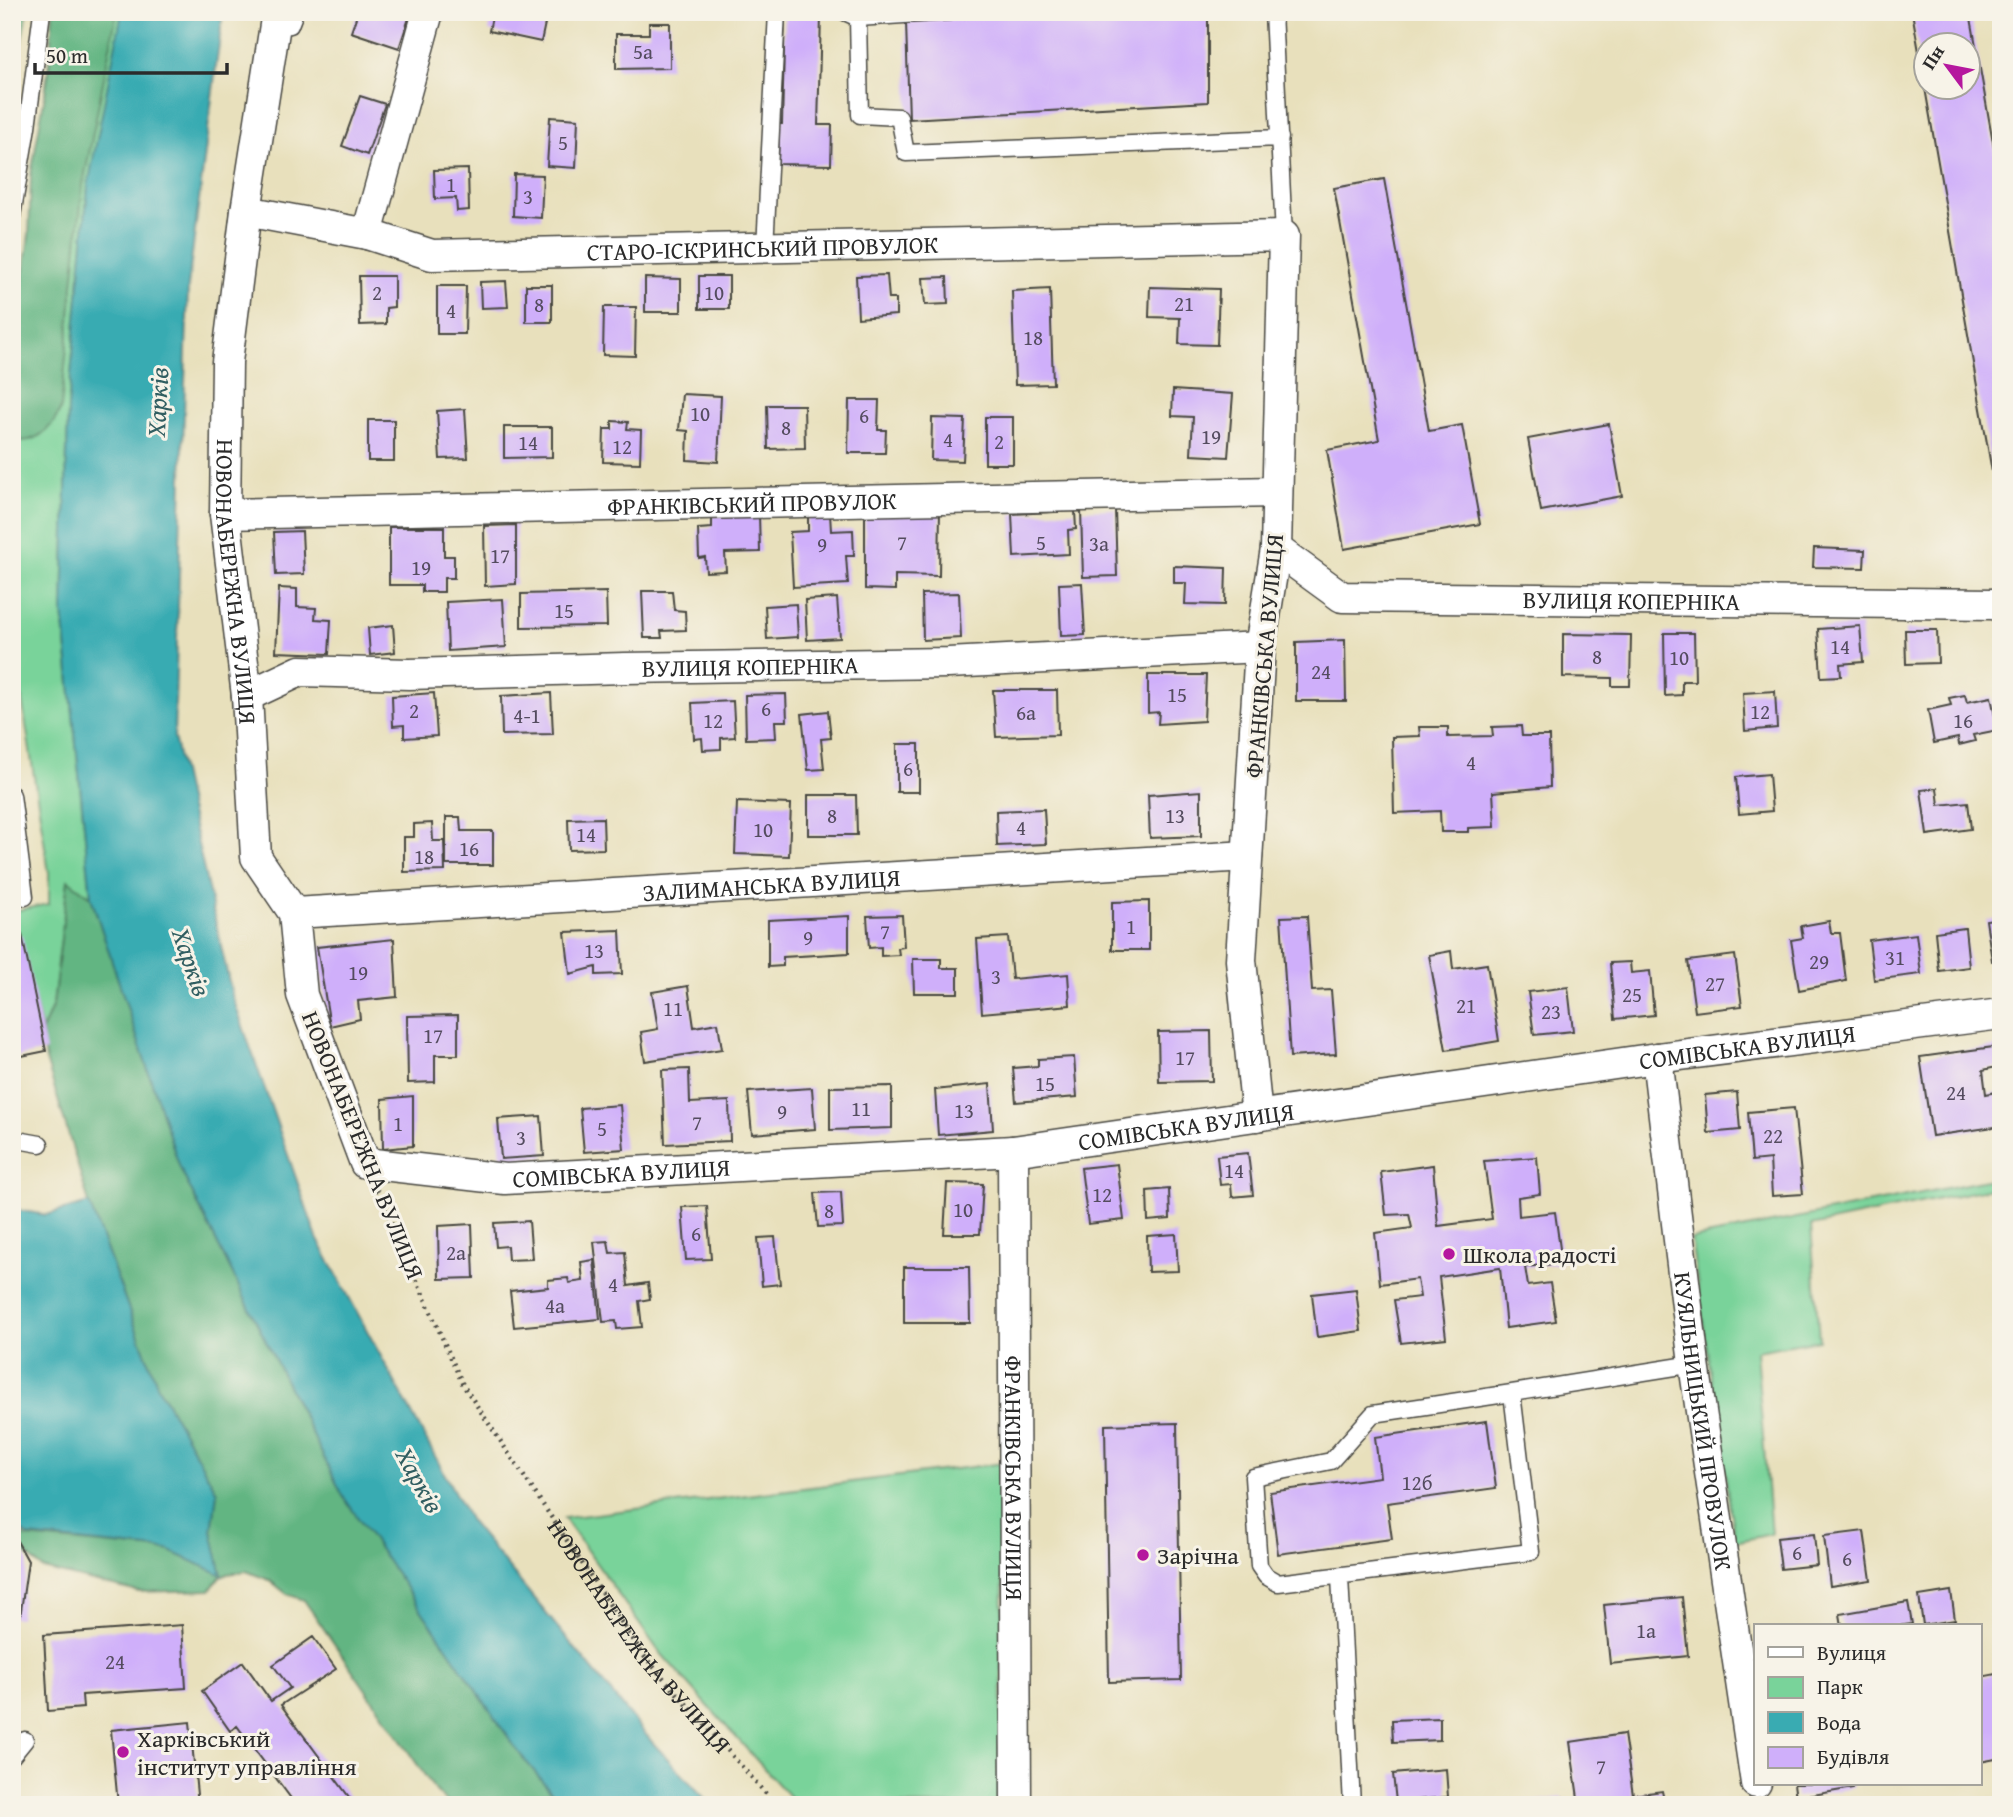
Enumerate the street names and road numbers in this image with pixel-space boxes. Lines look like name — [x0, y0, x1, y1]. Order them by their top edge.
street label: СТАРО-ІСКРИНСЬКИЙ ПРОВУЛОК — [586, 226, 939, 269]
street label: НОВОНАБЕРЕЖНА ВУЛИЦЯ — [208, 439, 266, 725]
street label: ФРАНКІВСЬКИЙ ПРОВУЛОК — [607, 482, 897, 523]
street label: ФРАНКІВСЬКА ВУЛИЦЯ — [1236, 532, 1292, 780]
street label: ВУЛИЦЯ КОПЕРНІКА — [1523, 581, 1740, 619]
street label: ВУЛИЦЯ КОПЕРНІКА — [642, 647, 859, 685]
street label: ЗАЛИМАНСЬКА ВУЛИЦЯ — [641, 859, 901, 910]
street label: НОВОНАБЕРЕЖНА ВУЛИЦЯ — [293, 1006, 433, 1284]
street label: СОМІВСЬКА ВУЛИЦЯ — [1637, 1015, 1857, 1078]
street label: СОМІВСЬКА ВУЛИЦЯ — [1076, 1093, 1296, 1159]
street label: СОМІВСЬКА ВУЛИЦЯ — [512, 1149, 731, 1196]
street label: КУЯЛЬНИЦЬКИЙ ПРОВУЛОК — [1665, 1270, 1742, 1573]
street label: ФРАНКІВСЬКА ВУЛИЦЯ — [996, 1355, 1033, 1601]
street label: НОВОНАБЕРЕЖНА ВУЛИЦЯ — [539, 1511, 739, 1761]

